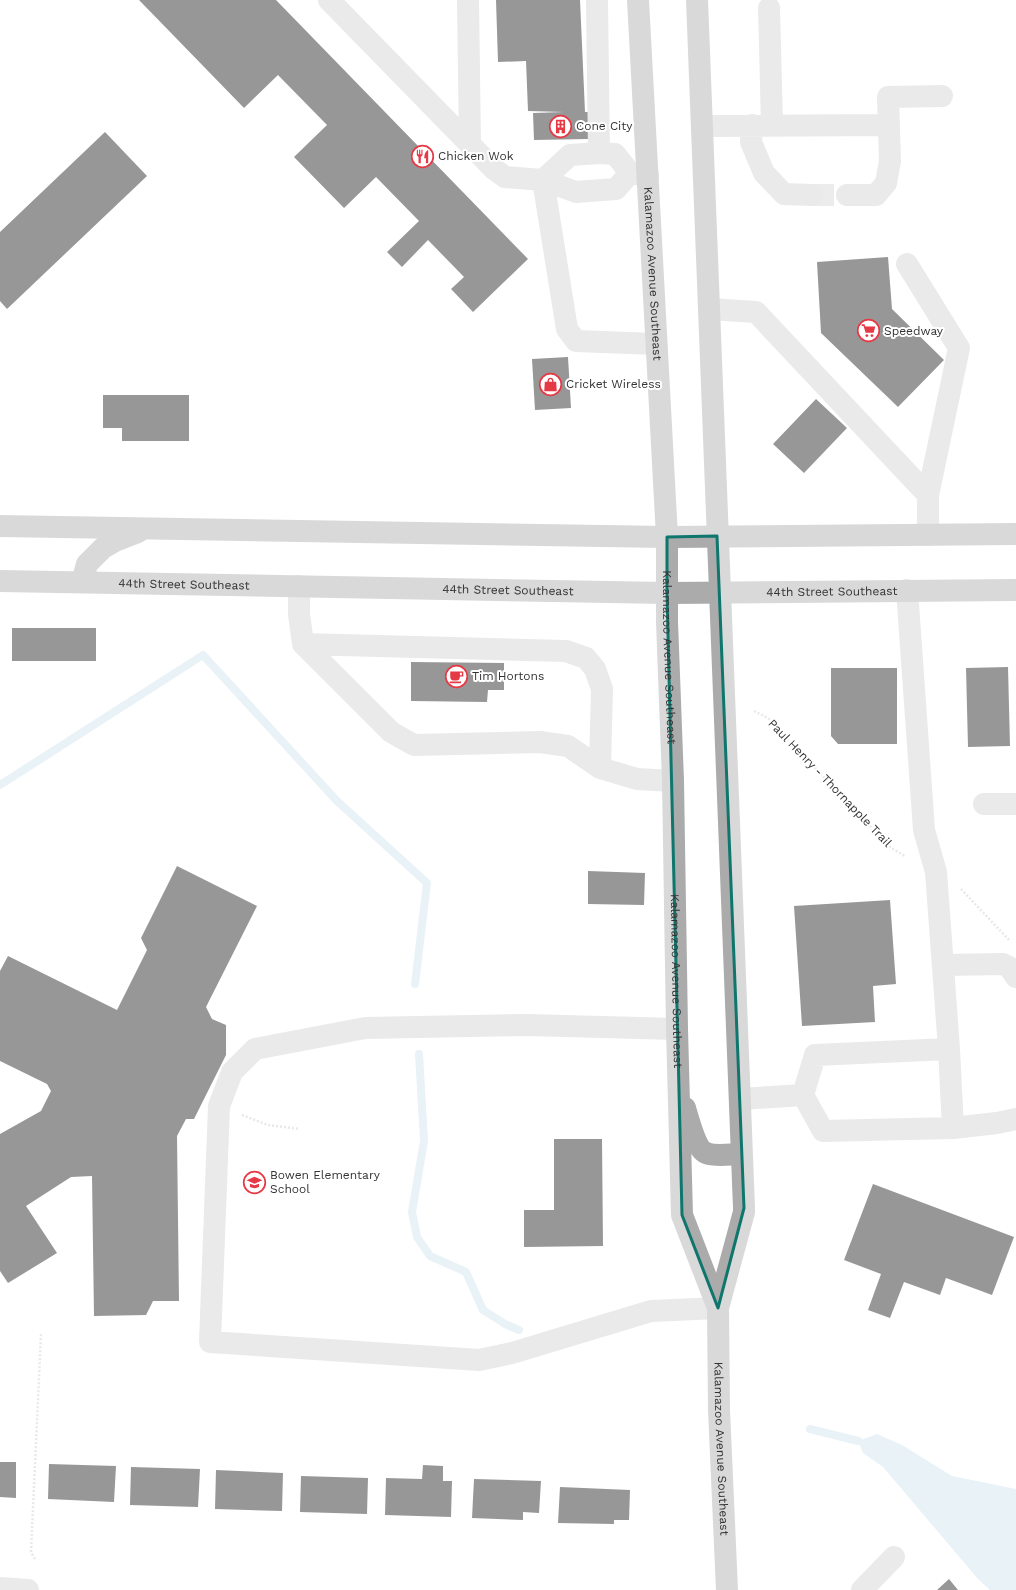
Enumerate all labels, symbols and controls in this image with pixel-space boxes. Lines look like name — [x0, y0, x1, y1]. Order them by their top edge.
building icon: Cone City — [548, 113, 574, 139]
place label: Cone City — [576, 119, 633, 133]
restaurant icon: Chicken Wok — [410, 143, 436, 169]
place label: Chicken Wok — [438, 149, 514, 163]
street label: Kalamazoo Avenue Southeast — [641, 186, 664, 361]
supermarket icon: Speedway — [855, 318, 881, 344]
place label: Speedway — [884, 324, 944, 338]
shop icon: Cricket Wireless — [538, 371, 564, 397]
place label: Cricket Wireless — [566, 377, 661, 391]
street label: Kalamazoo Avenue Southeast — [660, 570, 679, 744]
street label: 44th Street Southeast — [118, 576, 250, 592]
street label: 44th Street Southeast — [442, 582, 574, 598]
street label: 44th Street Southeast — [766, 584, 898, 599]
cafe icon: Tim Hortons — [444, 663, 470, 689]
place label: Tim Hortons — [472, 669, 544, 683]
street label: Paul Henry - Thornapple Trail — [765, 716, 895, 850]
street label: Kalamazoo Avenue Southeast — [668, 894, 685, 1068]
place label: Bowen Elementary School — [270, 1168, 381, 1196]
school or university icon: Bowen Elementary School — [241, 1169, 267, 1195]
street label: Kalamazoo Avenue Southeast — [712, 1362, 732, 1536]

